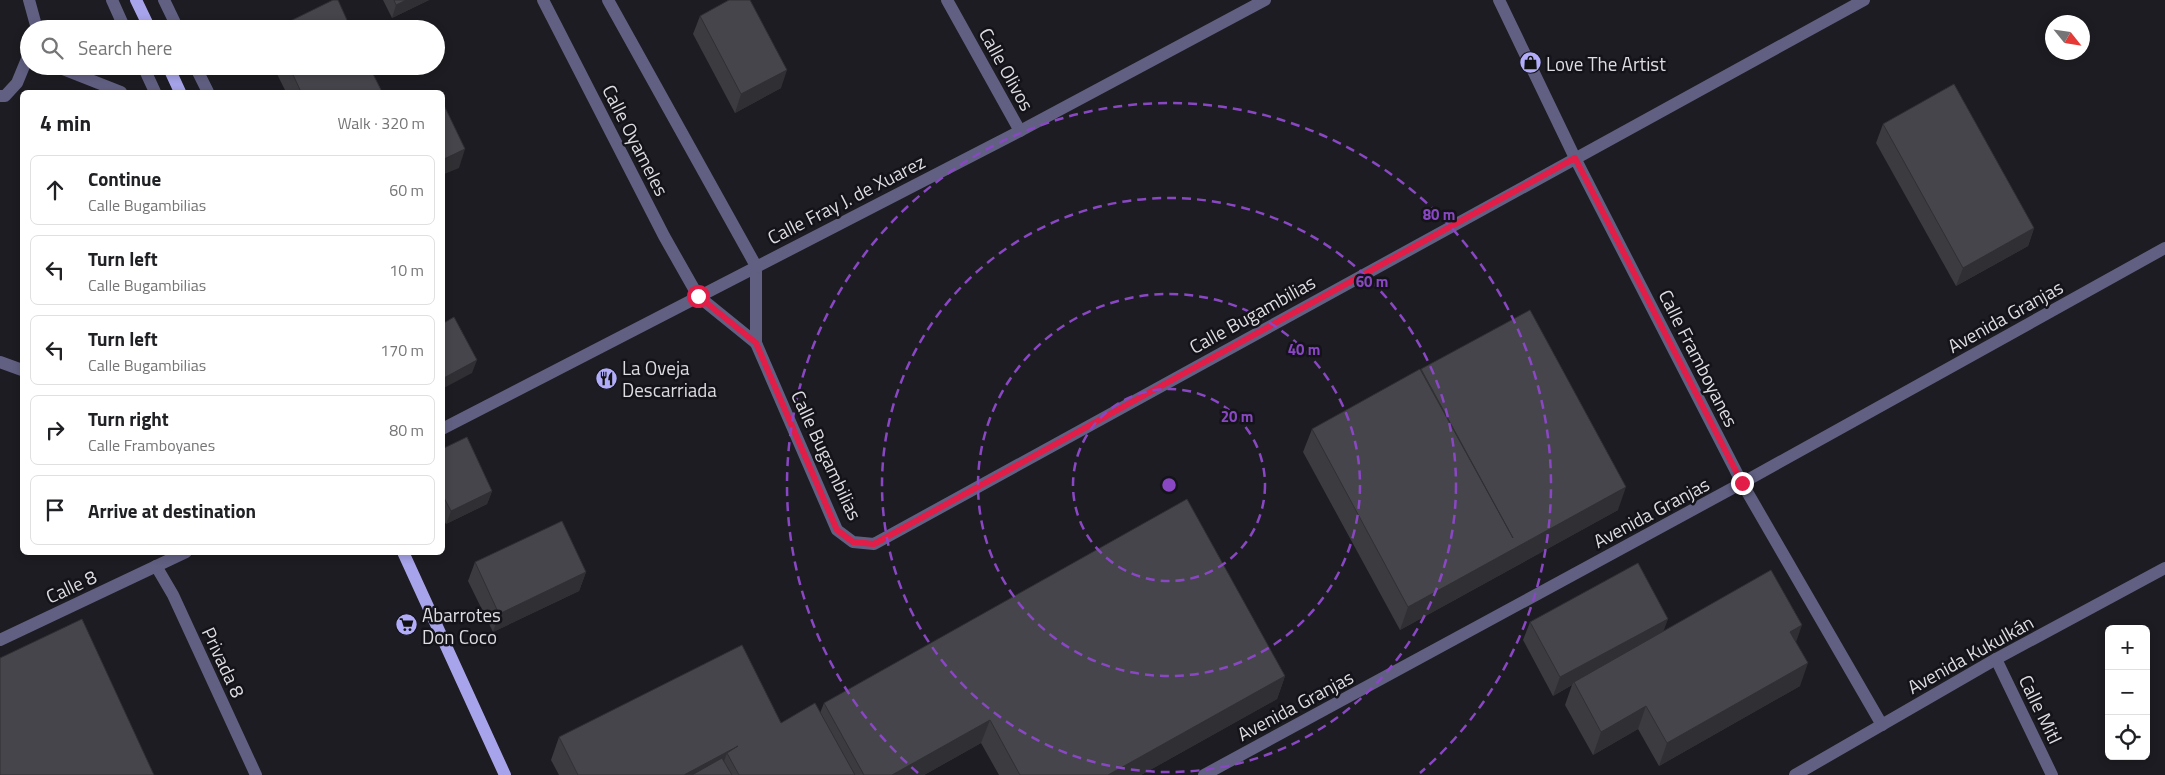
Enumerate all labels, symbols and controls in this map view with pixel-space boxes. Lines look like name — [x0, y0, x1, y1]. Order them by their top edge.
north arrow — [2045, 15, 2090, 60]
search box — [20, 20, 445, 75]
street label: Calle Olivos — [972, 22, 1042, 116]
text: Search here — [78, 33, 172, 62]
icon: search — [38, 34, 66, 62]
place label: Love The Artist — [1546, 49, 1666, 78]
shop icon: Love The Artist — [1518, 51, 1542, 75]
street label: Calle Oyameles — [595, 79, 677, 201]
text: 4 min — [40, 107, 91, 139]
text: Walk · 320 m — [337, 111, 425, 135]
street label: Calle Fray J. de Xuarez — [762, 147, 930, 251]
text: Continue — [88, 164, 161, 193]
icon: ahead — [41, 176, 69, 204]
text: 60 m — [389, 178, 424, 202]
text: Calle Bugambilias — [88, 193, 206, 217]
text: 80 m — [1423, 203, 1455, 226]
text: Turn left — [88, 244, 158, 273]
icon: left — [41, 256, 69, 284]
text: 10 m — [389, 258, 424, 282]
street label: Calle Bugambilias — [1184, 267, 1321, 361]
text: 60 m — [1356, 270, 1388, 293]
street label: Avenida Granjas — [1942, 272, 2068, 360]
text: Calle Bugambilias — [88, 273, 206, 297]
street label: Calle Framboyanes — [1652, 284, 1746, 432]
route start — [687, 285, 710, 308]
text: Turn left — [88, 324, 158, 353]
icon: left — [41, 336, 69, 364]
text: 170 m — [380, 338, 424, 362]
text: 40 m — [1288, 338, 1320, 361]
text: Calle Bugambilias — [88, 353, 206, 377]
place label: La Oveja Descarriada — [622, 353, 717, 404]
restaurant icon: La Oveja Descarriada — [594, 366, 618, 390]
street label: Calle Bugambilias — [784, 385, 870, 525]
text: Turn right — [88, 404, 169, 433]
text: 20 m — [1221, 405, 1253, 428]
icon: right — [41, 416, 69, 444]
text: 80 m — [389, 418, 424, 442]
text: Calle Framboyanes — [88, 433, 215, 457]
street label: Avenida Granjas — [1588, 469, 1715, 555]
route end — [1731, 472, 1754, 495]
centre of rings — [1160, 476, 1178, 494]
icon: arrive — [41, 496, 69, 524]
text: Arrive at destination — [88, 496, 256, 525]
street label: Calle 8 — [41, 561, 101, 610]
place label: Abarrotes Don Coco — [422, 600, 501, 651]
street label: Avenida Kukulkán — [1901, 607, 2039, 701]
supermarket icon: Abarrotes Don Coco — [394, 613, 418, 637]
street label: Privada 8 — [195, 622, 253, 702]
map controls — [2105, 625, 2150, 760]
button: + — [2105, 625, 2150, 670]
street label: Avenida Granjas — [1232, 662, 1359, 748]
street label: Calle Mitl — [2012, 670, 2070, 748]
button: − — [2105, 670, 2150, 715]
button: locate — [2105, 715, 2150, 760]

